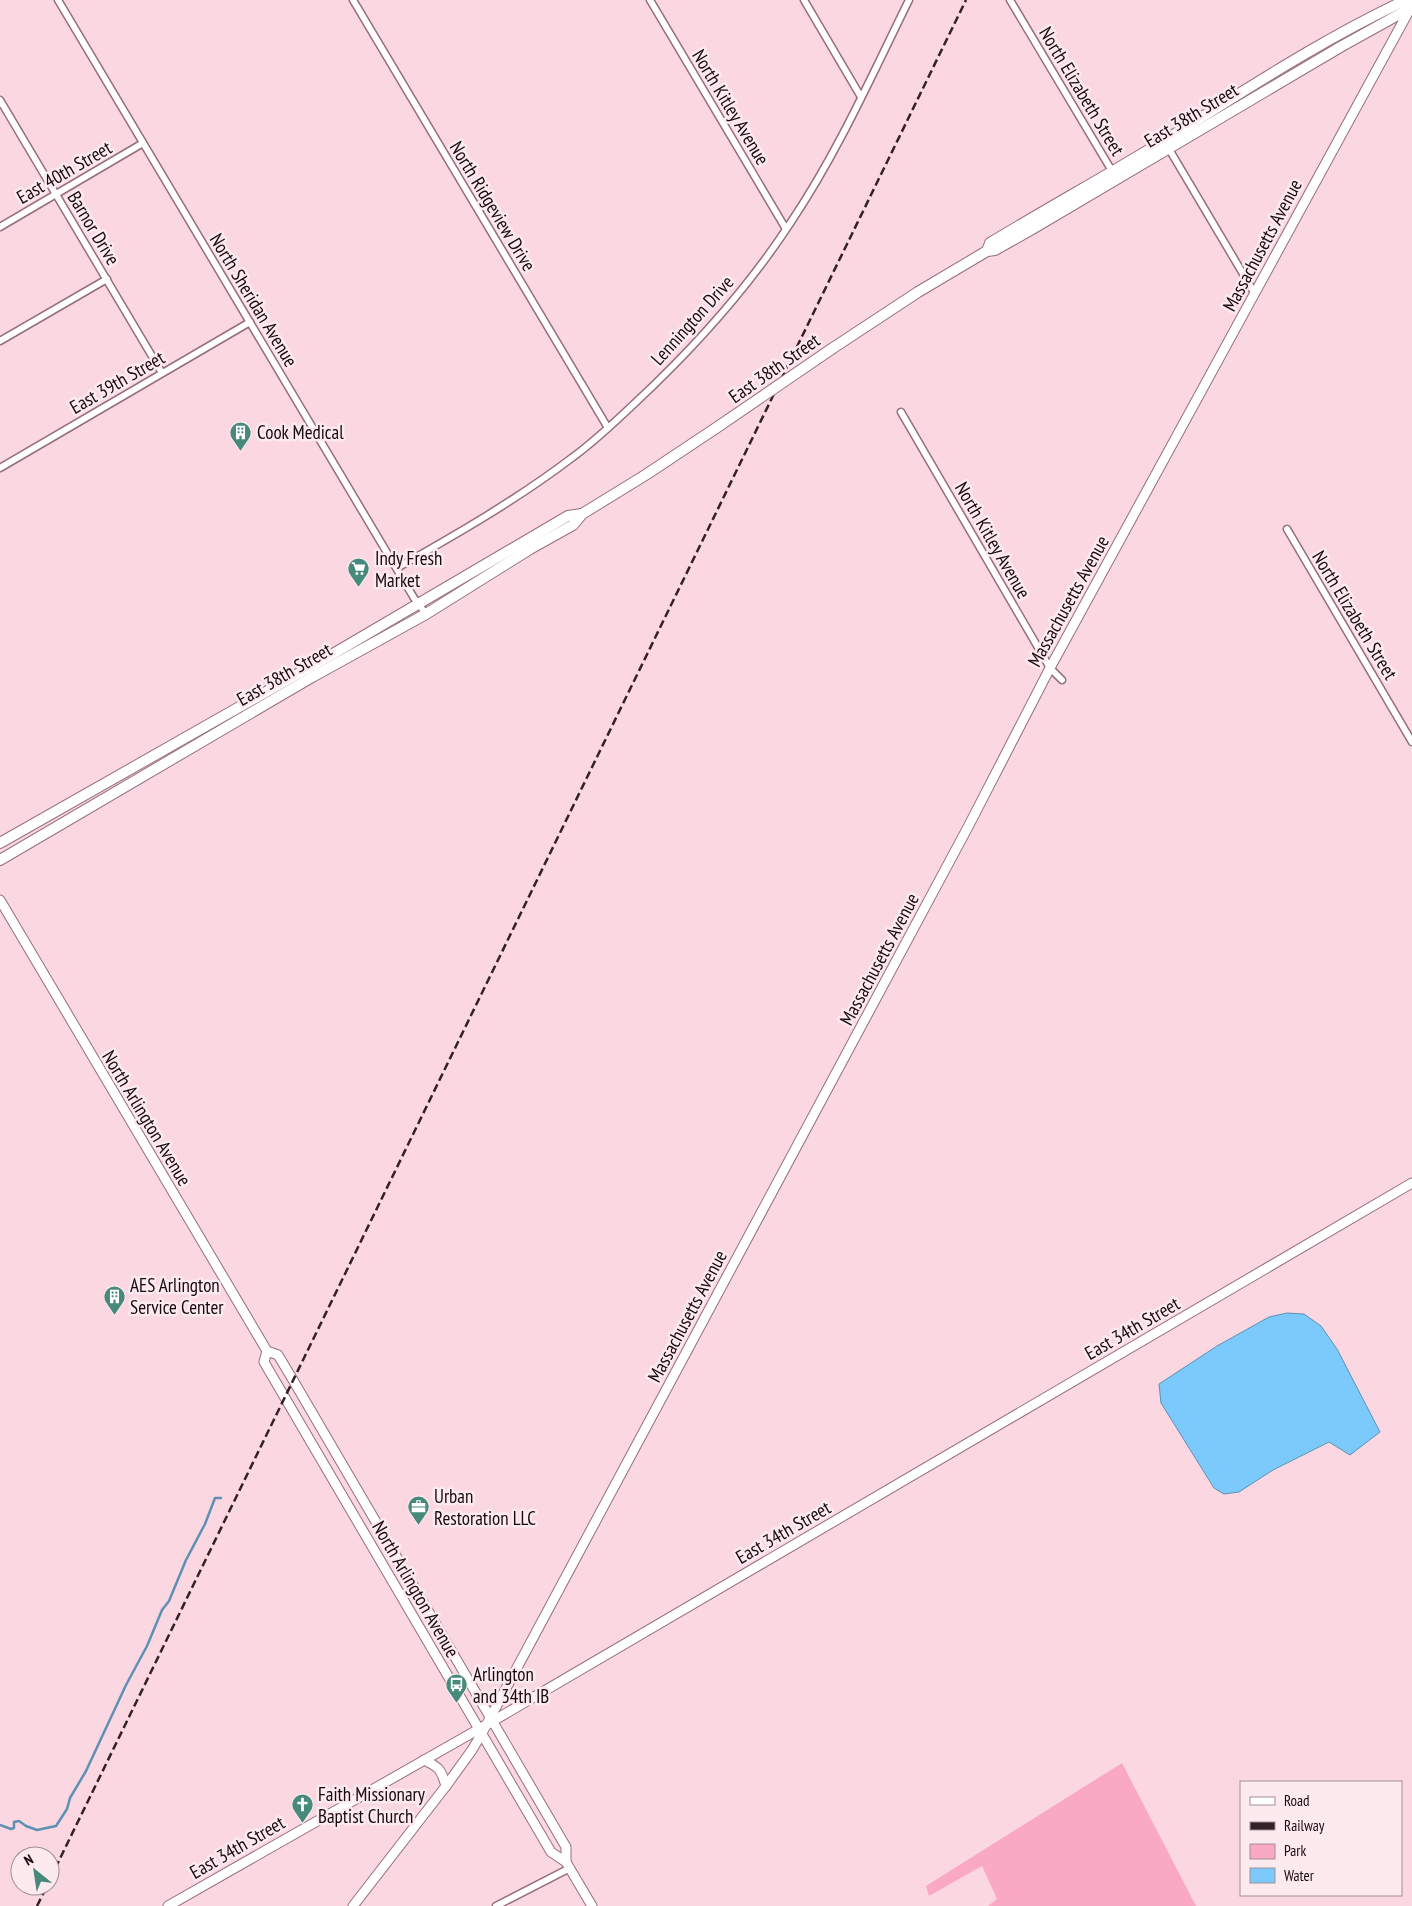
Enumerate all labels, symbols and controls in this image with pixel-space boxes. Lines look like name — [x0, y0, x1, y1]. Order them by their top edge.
street label: North Elizabeth Street — [1034, 22, 1130, 160]
street label: North Kitley Avenue — [687, 45, 775, 169]
street label: East 38th Street — [1140, 77, 1243, 152]
street label: East 40th Street — [12, 135, 116, 209]
street label: North Ridgeview Drive — [445, 137, 541, 276]
street label: Massachusetts Avenue — [1217, 175, 1307, 315]
street label: Barnor Drive — [63, 187, 125, 269]
street label: North Sheridan Avenue — [205, 229, 303, 371]
street label: Lennington Drive — [645, 270, 739, 370]
street label: East 38th Street — [724, 327, 825, 408]
street label: East 39th Street — [65, 345, 169, 419]
building icon: Cook Medical — [229, 420, 253, 451]
place label: Cook Medical — [257, 420, 344, 444]
street label: North Kitley Avenue — [950, 477, 1036, 603]
street label: Massachusetts Avenue — [1022, 531, 1114, 671]
place label: Indy Fresh Market — [375, 546, 442, 592]
street label: North Elizabeth Street — [1307, 546, 1403, 684]
supermarket icon: Indy Fresh Market — [347, 557, 371, 588]
street label: East 38th Street — [232, 637, 336, 711]
street label: Massachusetts Avenue — [834, 889, 924, 1029]
street label: North Arlington Avenue — [97, 1046, 197, 1190]
street label: Massachusetts Avenue — [642, 1246, 732, 1386]
place label: AES Arlington Service Center — [130, 1273, 224, 1319]
building icon: AES Arlington Service Center — [102, 1284, 126, 1315]
street label: East 34th Street — [1080, 1291, 1184, 1365]
place label: Urban Restoration LLC — [434, 1484, 536, 1530]
office icon: Urban Restoration LLC — [406, 1495, 430, 1526]
street label: East 34th Street — [731, 1495, 835, 1569]
street label: North Arlington Avenue — [367, 1516, 465, 1662]
place label: Arlington and 34th IB — [473, 1662, 549, 1708]
bus stop icon: Arlington and 34th IB — [445, 1673, 469, 1704]
legend — [1240, 1781, 1402, 1896]
place label: Faith Missionary Baptist Church — [318, 1782, 426, 1828]
text: Road — [1284, 1791, 1310, 1810]
church icon: Faith Missionary Baptist Church — [290, 1793, 314, 1824]
street label: East 34th Street — [185, 1810, 289, 1884]
text: Railway — [1284, 1816, 1325, 1835]
text: Park — [1284, 1841, 1306, 1860]
north arrow — [10, 1846, 60, 1896]
text: N — [21, 1850, 36, 1869]
text: Water — [1284, 1866, 1315, 1885]

